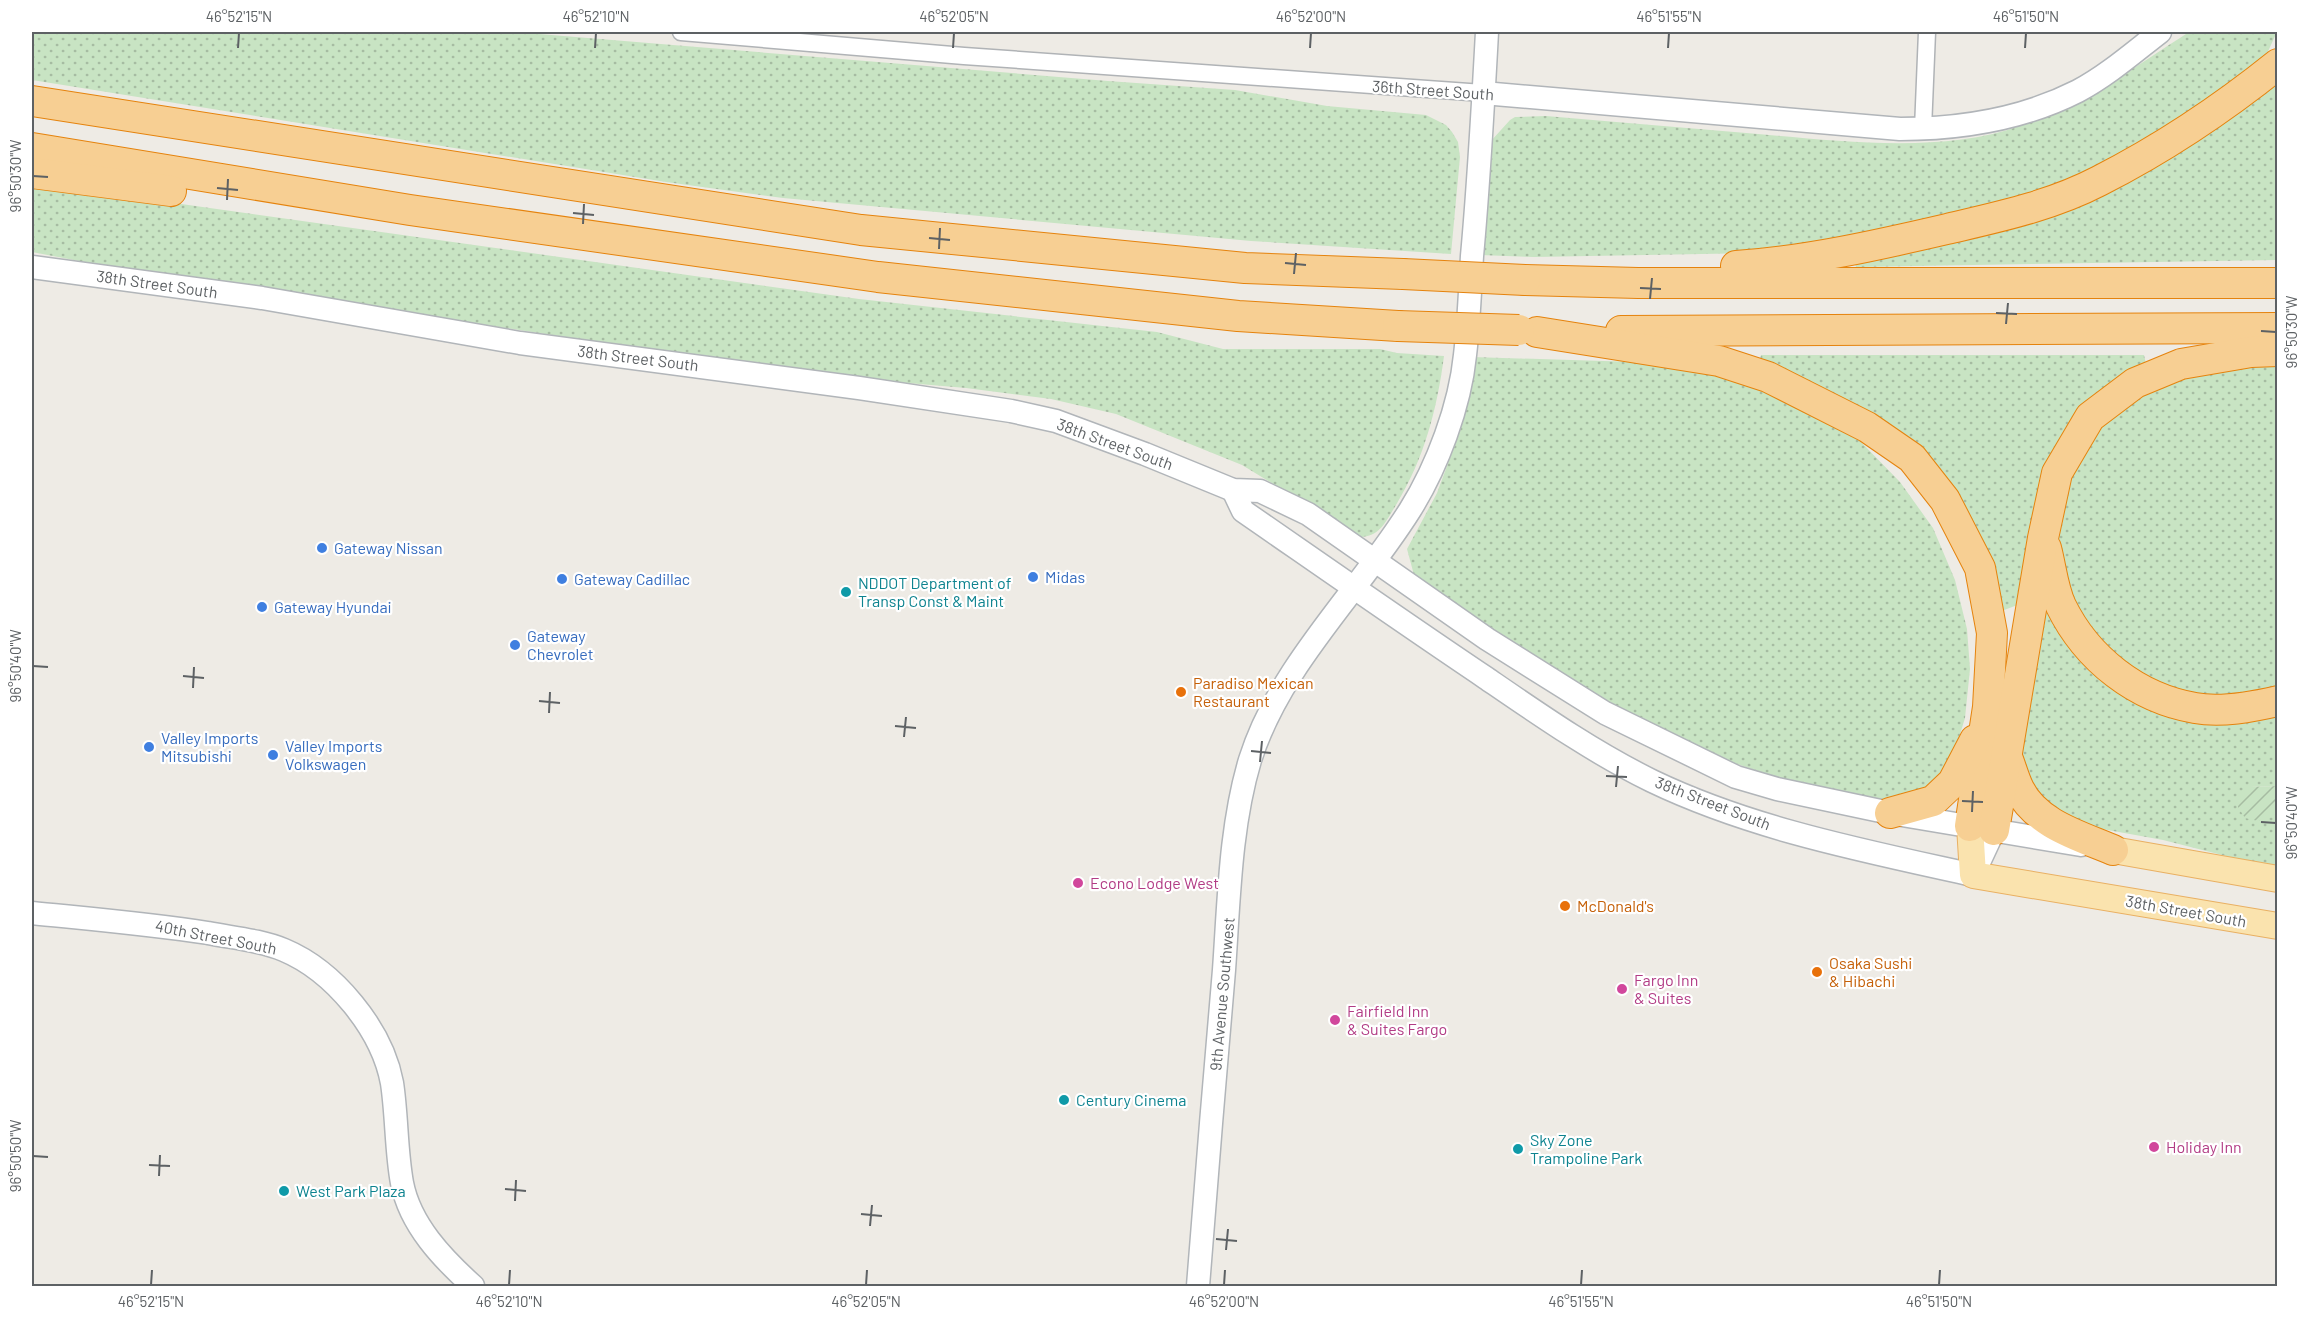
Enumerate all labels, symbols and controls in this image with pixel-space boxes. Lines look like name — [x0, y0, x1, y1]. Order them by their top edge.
text: 46°52'15"N — [206, 7, 272, 25]
text: 46°52'10"N — [562, 7, 630, 25]
text: 46°52'05"N — [919, 7, 989, 25]
text: 46°52'00"N — [1276, 7, 1346, 25]
text: 46°51'55"N — [1636, 7, 1702, 25]
text: 46°51'50"N — [1993, 7, 2059, 25]
street label: 36th Street South — [1371, 76, 1495, 103]
text: 96°50'30"W — [6, 140, 24, 212]
street label: 38th Street South — [95, 266, 219, 301]
text: 96°50'30"W — [2282, 296, 2300, 368]
street label: 38th Street South — [576, 341, 700, 374]
street label: 38th Street South — [1055, 414, 1176, 473]
place label: Gateway Nissan — [334, 538, 443, 557]
marker: Gateway Nissan — [315, 541, 329, 555]
place label: Midas — [1045, 567, 1085, 586]
place label: Gateway Cadillac — [574, 569, 690, 588]
marker: Midas — [1026, 570, 1040, 584]
marker: Gateway Cadillac — [555, 572, 569, 586]
place label: NDDOT Department of Transp Const & Maint — [858, 573, 1012, 610]
marker: NDDOT Department of Transp Const & Maint — [839, 585, 853, 599]
place label: Gateway Hyundai — [274, 597, 392, 616]
marker: Gateway Hyundai — [255, 600, 269, 614]
place label: Gateway Chevrolet — [527, 626, 594, 663]
text: 96°50'40"W — [6, 629, 24, 703]
marker: Gateway Chevrolet — [508, 638, 522, 652]
place label: Paradiso Mexican Restaurant — [1193, 673, 1314, 710]
marker: Paradiso Mexican Restaurant — [1174, 685, 1188, 699]
place label: Valley Imports Mitsubishi — [161, 728, 258, 765]
place label: Valley Imports Volkswagen — [285, 736, 382, 773]
marker: Valley Imports Mitsubishi — [142, 740, 156, 754]
marker: Valley Imports Volkswagen — [266, 748, 280, 762]
street label: 38th Street South — [1653, 772, 1774, 833]
text: 96°50'40"W — [2282, 786, 2300, 860]
place label: Econo Lodge West — [1090, 873, 1219, 892]
marker: Econo Lodge West — [1071, 876, 1085, 890]
street label: 38th Street South — [2124, 891, 2248, 930]
place label: McDonald's — [1577, 896, 1654, 915]
marker: McDonald's — [1558, 899, 1572, 913]
street label: 40th Street South — [154, 915, 279, 958]
street label: 9th Avenue Southwest — [1205, 916, 1238, 1072]
place label: Osaka Sushi & Hibachi — [1829, 953, 1912, 990]
marker: Osaka Sushi & Hibachi — [1810, 965, 1824, 979]
place label: Fargo Inn & Suites — [1634, 970, 1698, 1007]
marker: Fargo Inn & Suites — [1615, 982, 1629, 996]
place label: Fairfield Inn & Suites Fargo — [1347, 1001, 1447, 1038]
marker: Fairfield Inn & Suites Fargo — [1328, 1013, 1342, 1027]
place label: Century Cinema — [1076, 1090, 1186, 1109]
marker: Century Cinema — [1057, 1093, 1071, 1107]
text: 96°50'50"W — [6, 1120, 24, 1192]
place label: Sky Zone Trampoline Park — [1530, 1130, 1642, 1167]
place label: Holiday Inn — [2166, 1137, 2242, 1156]
marker: Holiday Inn — [2147, 1140, 2161, 1154]
marker: Sky Zone Trampoline Park — [1511, 1142, 1525, 1156]
place label: West Park Plaza — [296, 1181, 406, 1200]
marker: West Park Plaza — [277, 1184, 291, 1198]
text: 46°52'15"N — [118, 1292, 184, 1310]
text: 46°52'10"N — [475, 1292, 543, 1310]
text: 46°52'05"N — [831, 1292, 901, 1310]
text: 46°52'00"N — [1189, 1292, 1259, 1310]
text: 46°51'55"N — [1548, 1292, 1614, 1310]
text: 46°51'50"N — [1906, 1292, 1972, 1310]

